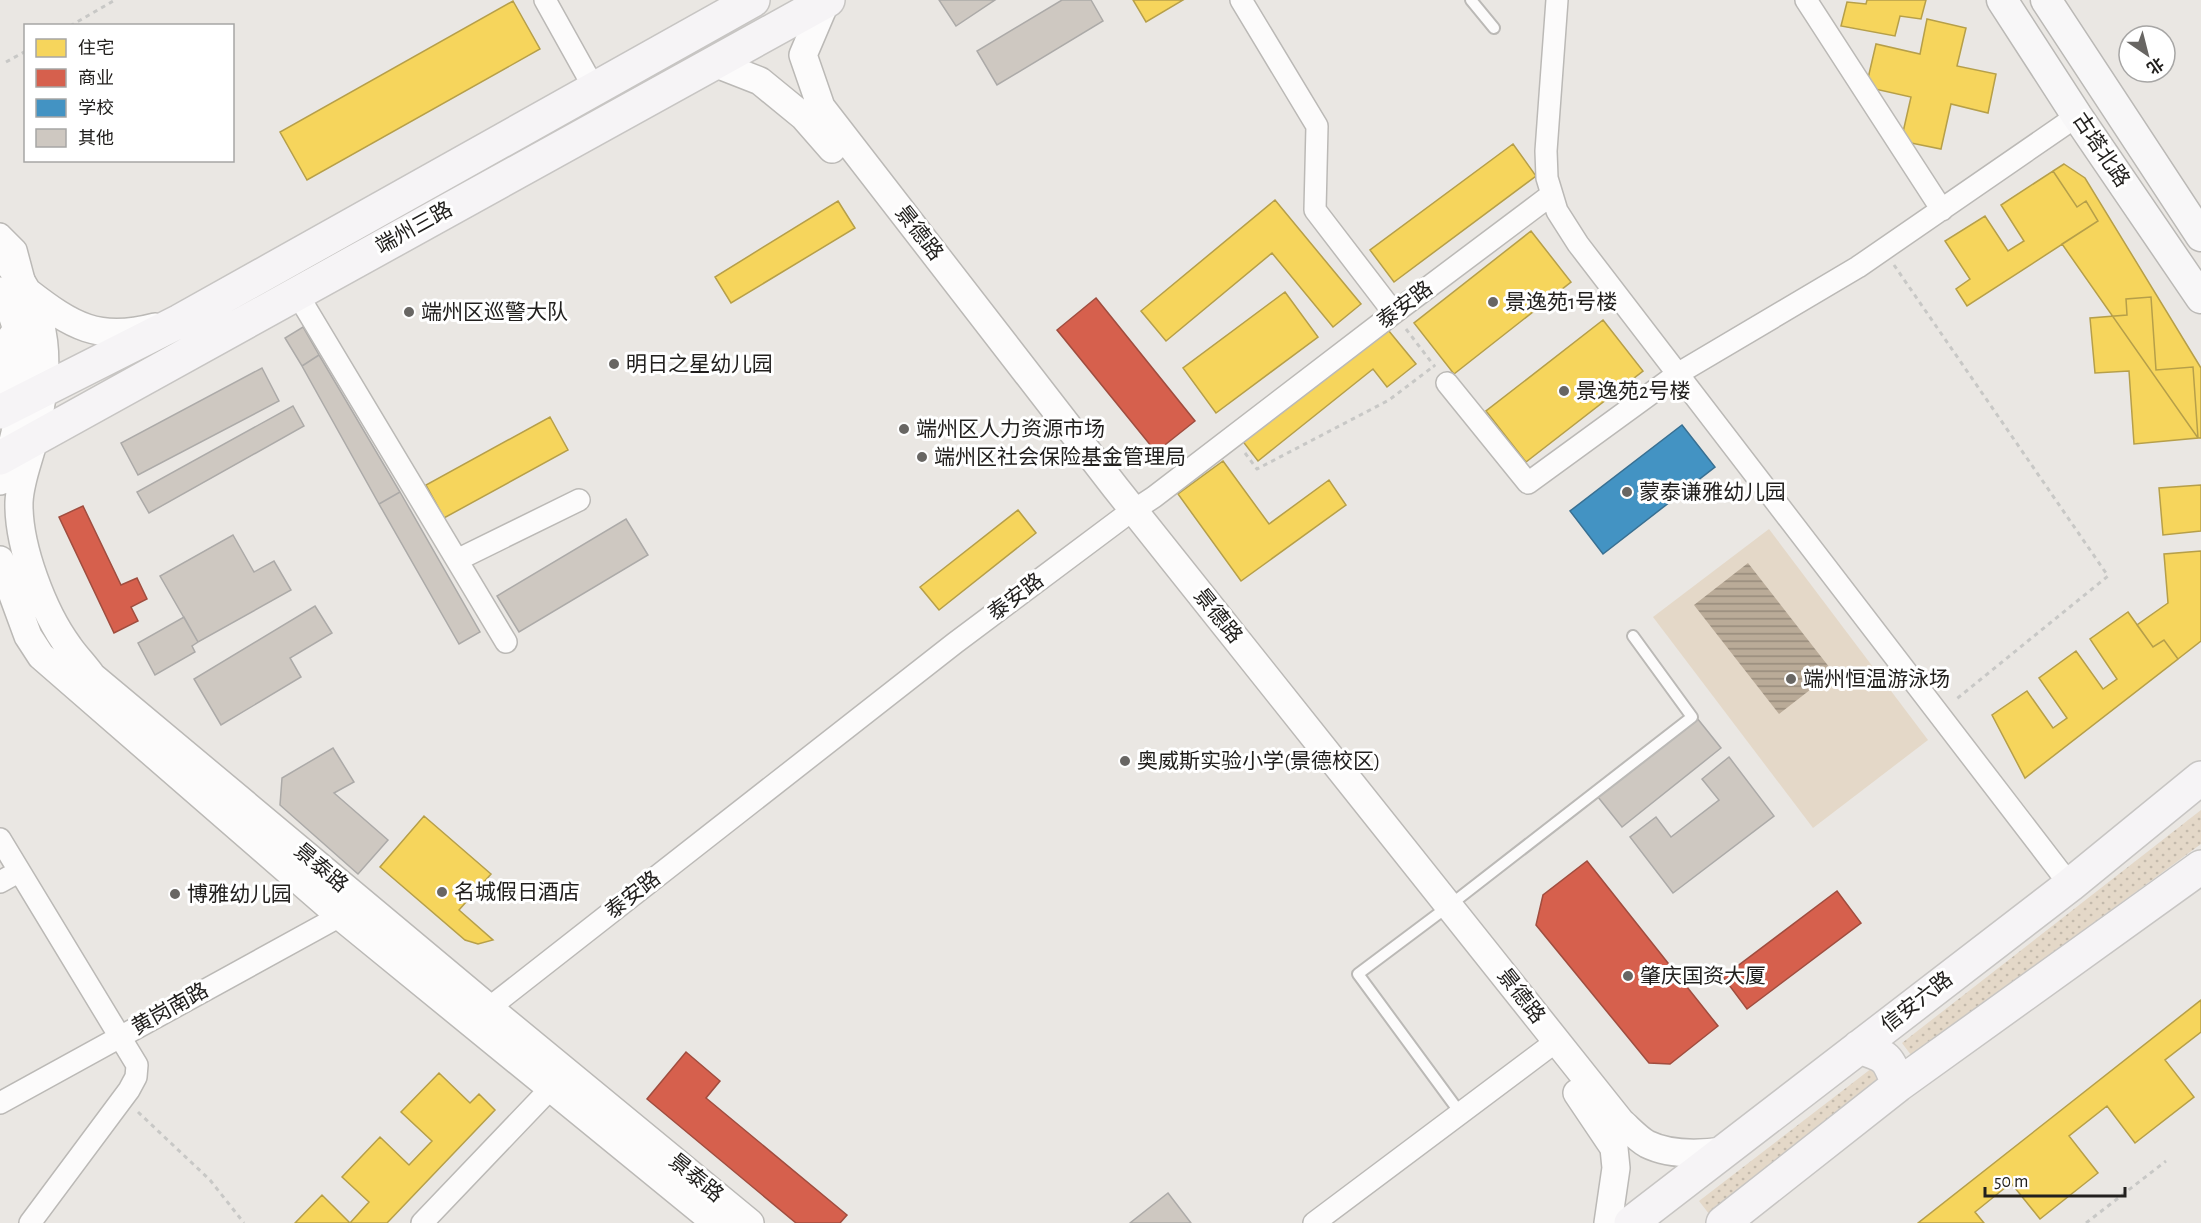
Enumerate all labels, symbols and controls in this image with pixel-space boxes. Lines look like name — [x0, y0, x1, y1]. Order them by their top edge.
legend — [24, 24, 234, 162]
north arrow — [2117, 24, 2177, 84]
text: 住宅 — [78, 38, 114, 58]
text: 北 — [2144, 54, 2167, 77]
text: 商业 — [78, 68, 114, 88]
text: 学校 — [78, 98, 114, 118]
street label: 古塔北路 — [2069, 109, 2134, 191]
text: 其他 — [78, 128, 114, 148]
street label: 端州三路 — [372, 198, 456, 258]
street label: 景德路 — [891, 201, 947, 264]
street label: 泰安路 — [1373, 277, 1436, 332]
place label: 景逸苑1号楼 — [1505, 291, 1617, 313]
marker: 景逸苑1号楼 — [1486, 295, 1500, 309]
place label: 端州区巡警大队 — [421, 301, 568, 323]
marker: 端州区巡警大队 — [402, 305, 416, 319]
place label: 明日之星幼儿园 — [626, 353, 773, 375]
marker: 明日之星幼儿园 — [607, 357, 621, 371]
place label: 景逸苑2号楼 — [1576, 380, 1691, 402]
marker: 景逸苑2号楼 — [1557, 384, 1571, 398]
place label: 端州区人力资源市场 — [916, 418, 1105, 440]
marker: 端州区人力资源市场 — [897, 422, 911, 436]
place label: 端州区社会保险基金管理局 — [934, 446, 1186, 468]
marker: 端州区社会保险基金管理局 — [915, 450, 929, 464]
place label: 蒙泰谦雅幼儿园 — [1639, 481, 1786, 503]
marker: 蒙泰谦雅幼儿园 — [1620, 485, 1634, 499]
street label: 泰安路 — [984, 569, 1047, 624]
street label: 景德路 — [1190, 584, 1247, 647]
place label: 端州恒温游泳场 — [1803, 668, 1950, 690]
marker: 端州恒温游泳场 — [1784, 672, 1798, 686]
place label: 奥威斯实验小学(景德校区) — [1137, 750, 1380, 772]
marker: 奥威斯实验小学(景德校区) — [1118, 754, 1132, 768]
street label: 景泰路 — [290, 839, 353, 896]
street label: 泰安路 — [601, 867, 664, 923]
place label: 名城假日酒店 — [454, 881, 580, 903]
place label: 博雅幼儿园 — [187, 883, 292, 905]
marker: 名城假日酒店 — [435, 885, 449, 899]
marker: 博雅幼儿园 — [168, 887, 182, 901]
street label: 景德路 — [1493, 964, 1549, 1027]
place label: 肇庆国资大厦 — [1640, 965, 1766, 987]
street label: 信安六路 — [1877, 967, 1957, 1036]
marker: 肇庆国资大厦 — [1621, 969, 1635, 983]
street label: 黄岗南路 — [128, 979, 212, 1039]
street label: 景泰路 — [665, 1149, 728, 1206]
scale bar — [1985, 1160, 2124, 1198]
text: 50 m — [1994, 1173, 2028, 1191]

